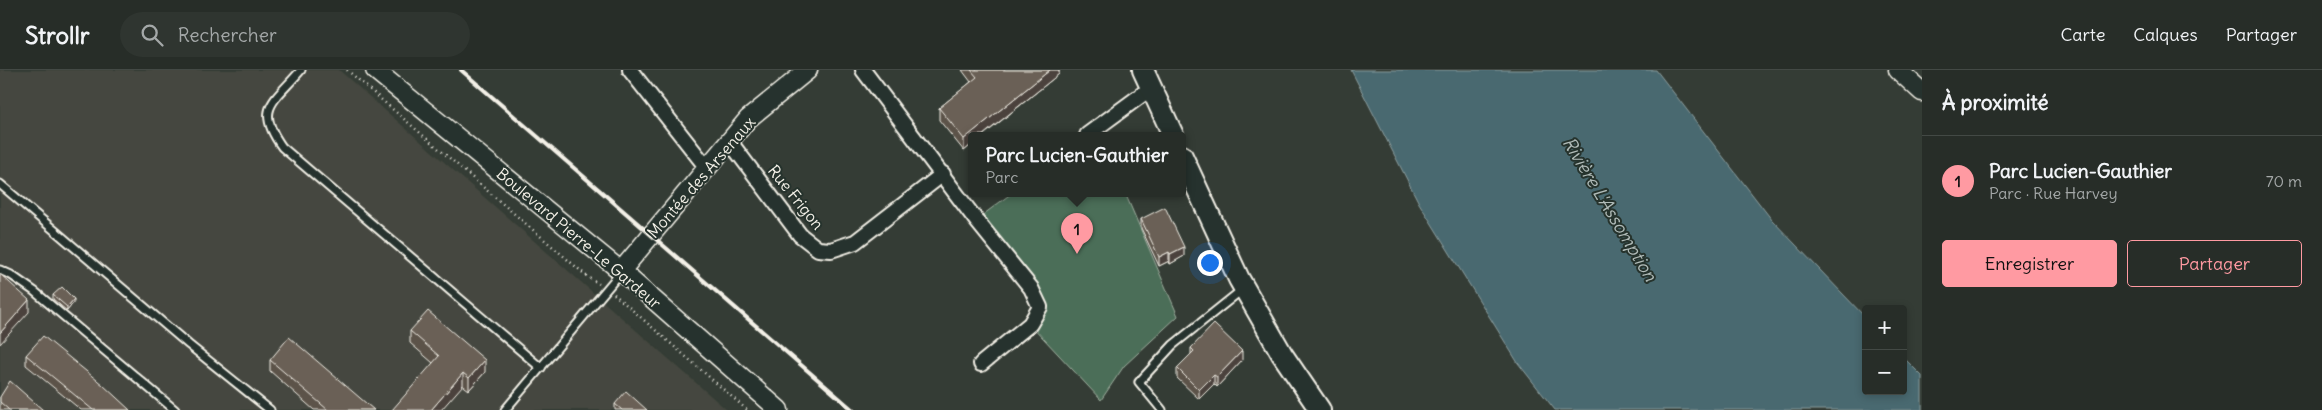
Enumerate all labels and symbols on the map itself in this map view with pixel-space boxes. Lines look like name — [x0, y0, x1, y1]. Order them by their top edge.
street label: Montée des Arsenaux — [643, 112, 759, 242]
water label: Rivière L'Assomption — [1558, 133, 1662, 286]
street label: Rue Frigon — [764, 161, 828, 233]
street label: Boulevard Pierre-Le Gardeur — [493, 163, 666, 313]
pin: 1 — [1061, 213, 1093, 254]
your location — [1197, 250, 1223, 276]

